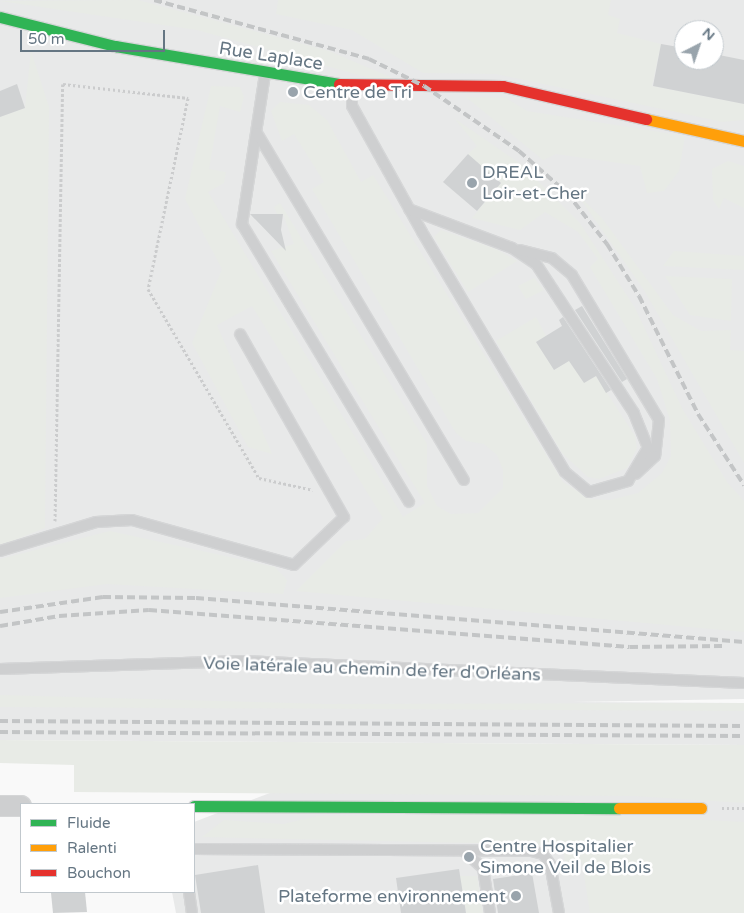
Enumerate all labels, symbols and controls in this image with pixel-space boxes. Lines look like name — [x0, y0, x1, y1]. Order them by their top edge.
scale bar — [22, 20, 168, 52]
north arrow — [674, 20, 724, 70]
text: N — [699, 24, 718, 44]
text: 50 m — [28, 30, 65, 48]
street label: Rue Laplace — [218, 37, 324, 75]
place label: Centre de Tri — [303, 81, 412, 103]
marker: Centre de Tri — [287, 86, 299, 98]
place label: DREAL Loir-et-Cher — [482, 162, 587, 204]
marker: DREAL Loir-et-Cher — [466, 177, 478, 189]
street label: Voie latérale au chemin de fer d'Orléans — [203, 652, 541, 686]
legend — [20, 803, 195, 893]
text: Fluide — [67, 814, 111, 832]
place label: Centre Hospitalier Simone Veil de Blois — [480, 836, 651, 879]
text: Ralenti — [67, 839, 117, 857]
marker: Centre Hospitalier Simone Veil de Blois — [462, 850, 476, 864]
text: Bouchon — [67, 864, 131, 882]
place label: Plateforme environnement — [278, 885, 506, 907]
marker: Plateforme environnement — [510, 890, 522, 902]

